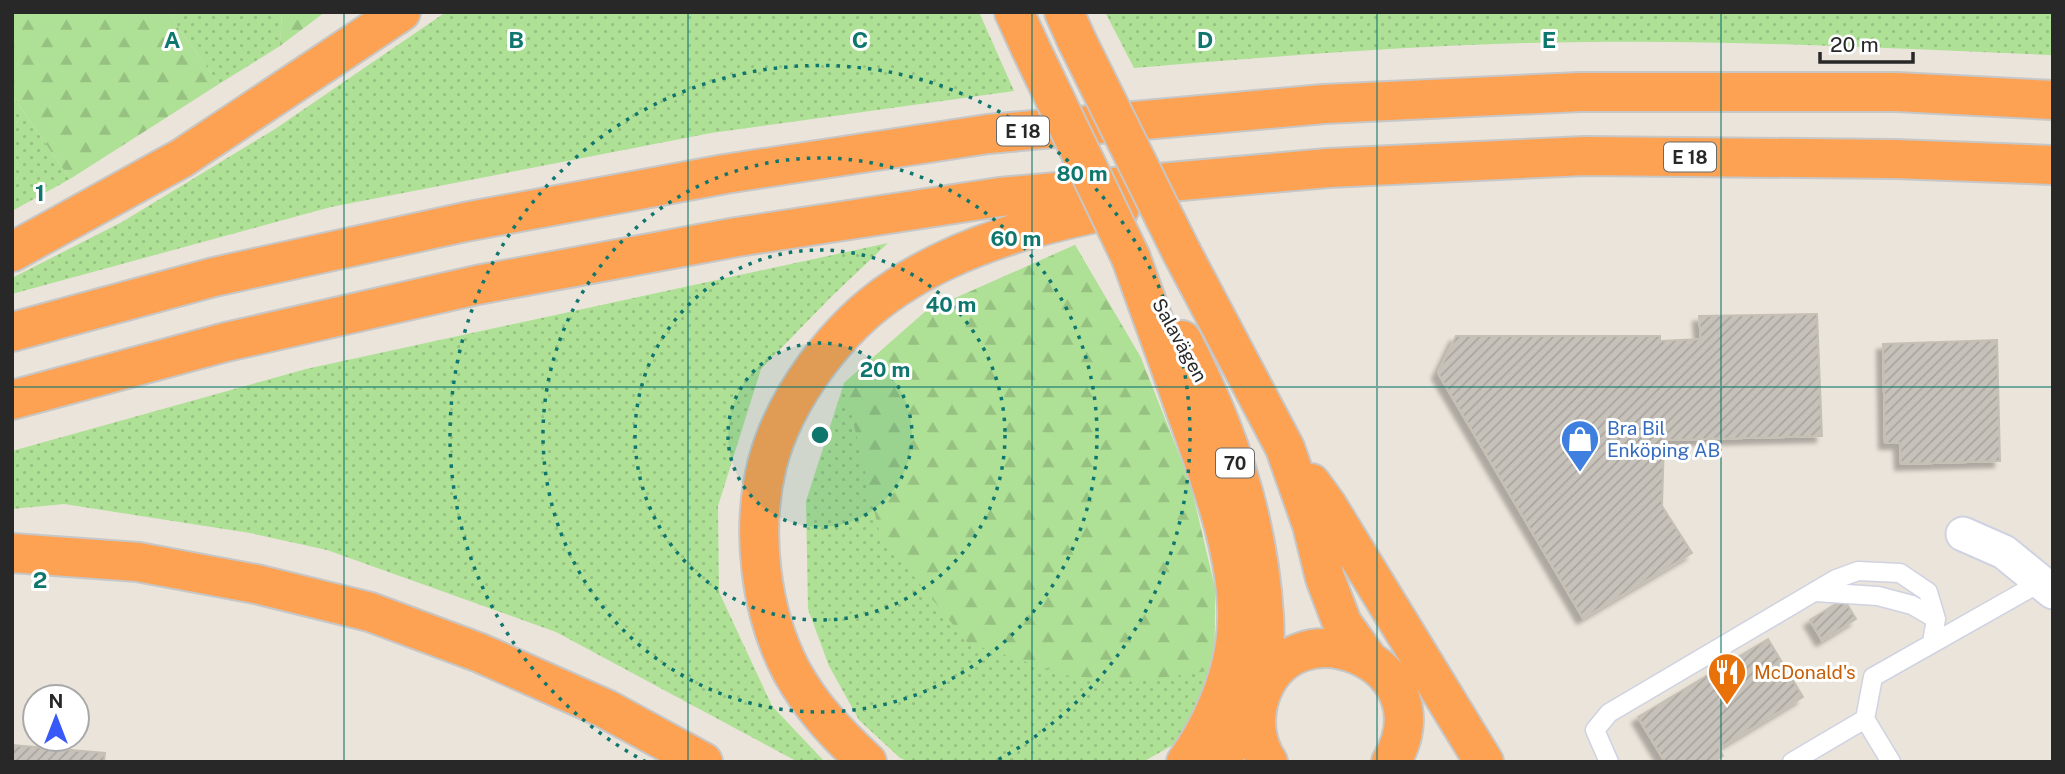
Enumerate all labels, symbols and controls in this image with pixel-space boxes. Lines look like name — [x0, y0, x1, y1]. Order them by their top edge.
scale bar — [1820, 21, 1913, 65]
text: A — [164, 26, 181, 53]
text: B — [508, 26, 524, 53]
text: C — [852, 26, 868, 53]
text: D — [1197, 26, 1213, 53]
text: E — [1542, 26, 1556, 53]
text: 20 m — [1830, 32, 1879, 57]
road number: E 18 — [997, 116, 1049, 146]
road number: E 18 — [1664, 142, 1716, 172]
text: 80 m — [1056, 161, 1108, 186]
text: 1 — [35, 179, 45, 206]
text: 60 m — [991, 226, 1041, 251]
text: 40 m — [926, 292, 976, 317]
street label: Salavägen — [1148, 294, 1212, 386]
text: 20 m — [860, 357, 910, 382]
place label: Bra Bil Enköping AB — [1607, 417, 1720, 461]
shop icon: Bra Bil Enköping AB — [1559, 418, 1601, 473]
centre of rings — [808, 423, 832, 447]
road number: 70 — [1216, 448, 1254, 477]
text: 2 — [33, 566, 47, 593]
restaurant icon: McDonald's — [1706, 651, 1748, 706]
place label: McDonald's — [1754, 661, 1856, 683]
north arrow — [21, 683, 91, 753]
text: N — [49, 690, 63, 712]

